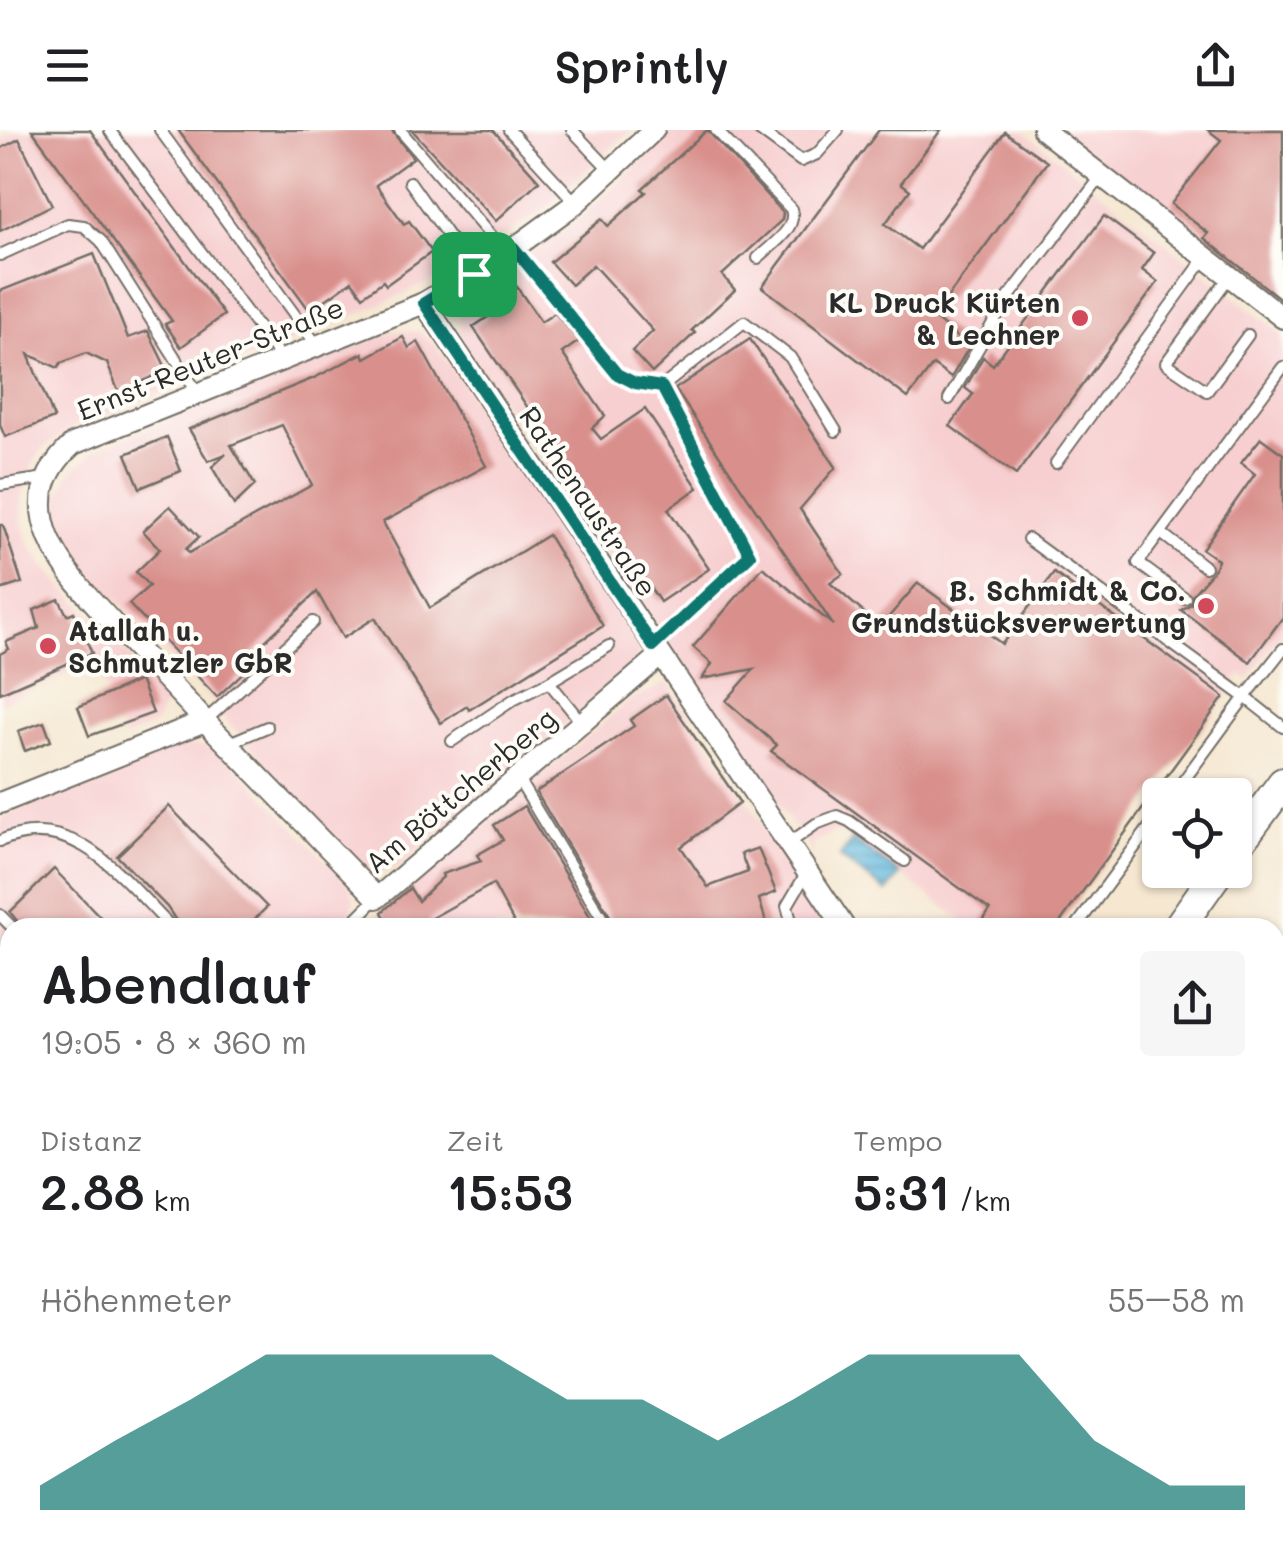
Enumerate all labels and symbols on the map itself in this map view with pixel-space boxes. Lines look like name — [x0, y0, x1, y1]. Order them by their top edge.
pin — [432, 232, 517, 317]
place label: KL Druck Kürten & Lechner — [828, 284, 1060, 352]
street label: Ernst-Reuter-Straße — [72, 288, 348, 428]
marker: KL Druck Kürten & Lechner — [1069, 307, 1091, 329]
street label: Rathenaustraße — [512, 399, 666, 603]
place label: B. Schmidt & Co. Grundstücksverwertung — [851, 572, 1186, 640]
marker: B. Schmidt & Co. Grundstücksverwertung — [1195, 595, 1217, 617]
place label: Atallah u. Schmutzler GbR — [68, 612, 293, 680]
marker: Atallah u. Schmutzler GbR — [37, 635, 59, 657]
street label: Am Böttcherberg — [357, 700, 563, 880]

